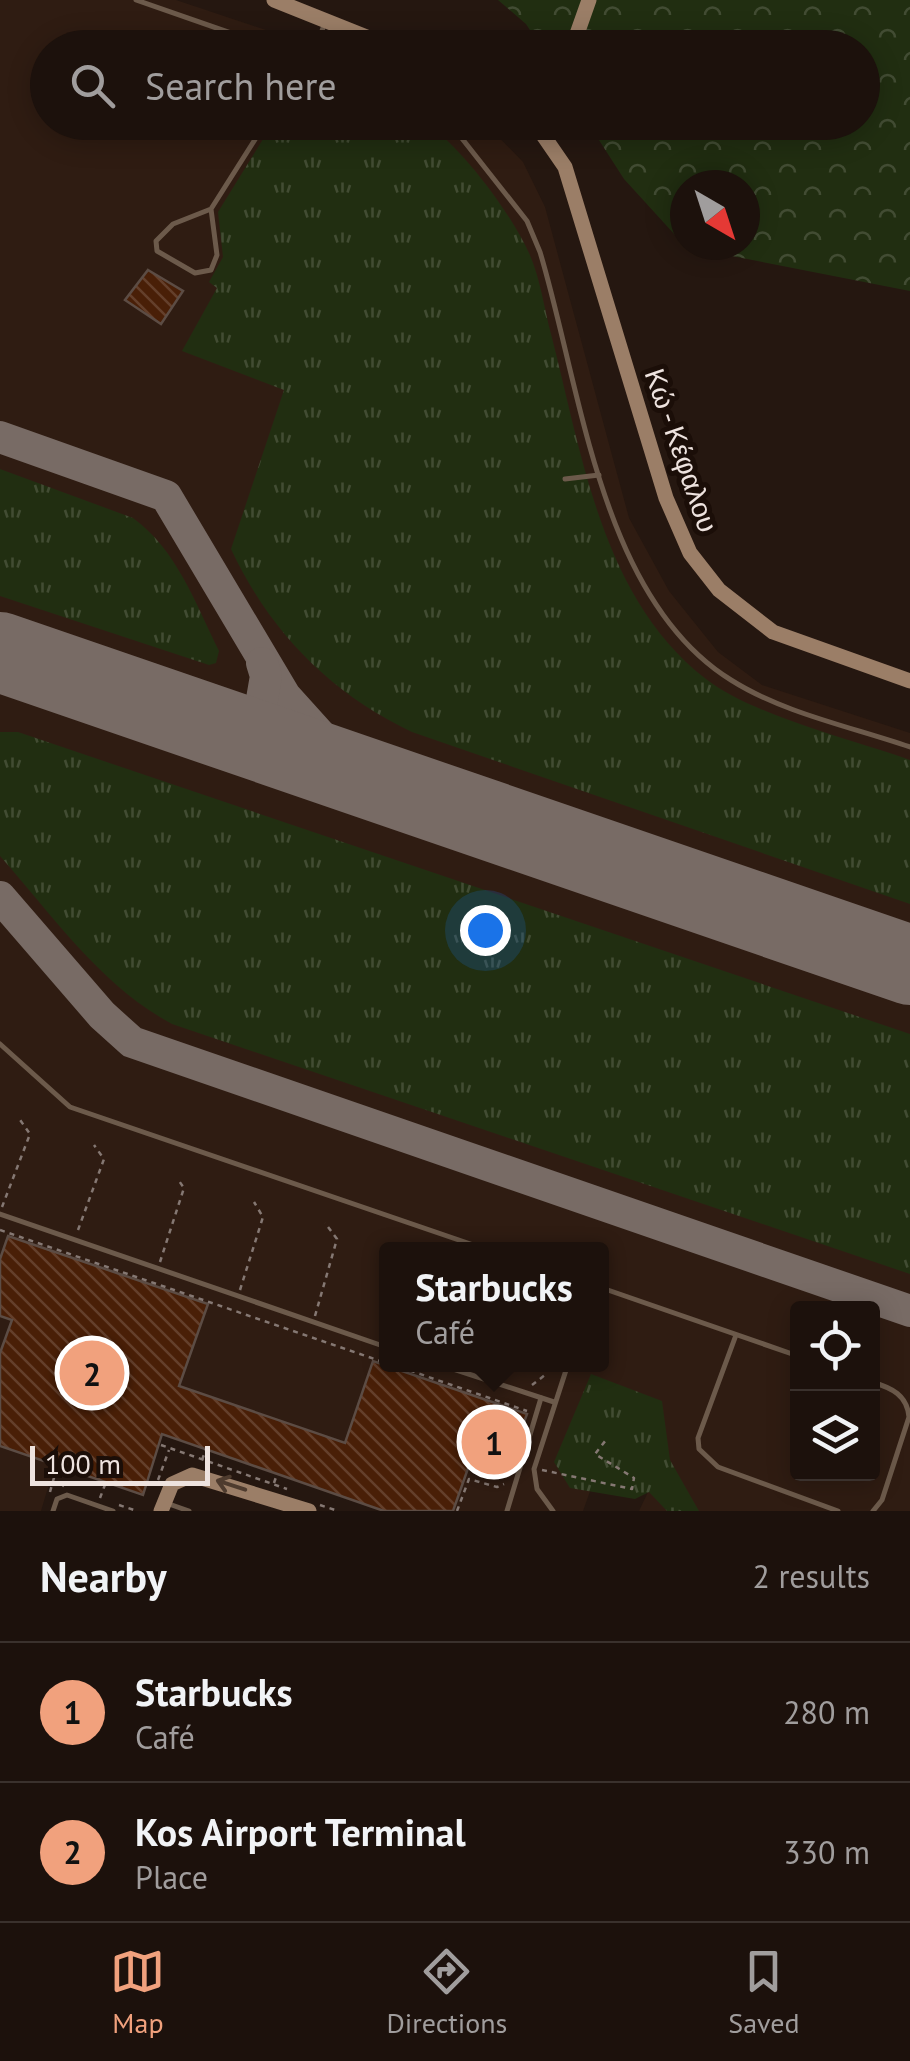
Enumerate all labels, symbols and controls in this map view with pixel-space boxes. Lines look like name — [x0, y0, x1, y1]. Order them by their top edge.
search box — [30, 30, 880, 140]
icon: search — [65, 58, 120, 113]
text: Search here — [145, 61, 337, 110]
north arrow — [670, 170, 760, 260]
street label: Κώ - Κέφαλου — [637, 363, 727, 537]
your location — [460, 905, 511, 956]
popup — [379, 1242, 609, 1372]
text: Starbucks — [415, 1262, 573, 1311]
map controls — [790, 1301, 880, 1481]
button: locate — [790, 1301, 880, 1391]
text: Café — [415, 1311, 475, 1353]
pin: 2 — [59, 1336, 124, 1410]
button: layers — [790, 1391, 880, 1481]
pin: 1 — [462, 1404, 526, 1480]
scale bar — [30, 1441, 210, 1486]
text: 100 m — [45, 1445, 121, 1482]
one-way arrow — [216, 1475, 247, 1493]
text: Nearby — [40, 1549, 167, 1604]
text: 2 results — [752, 1555, 870, 1597]
text: Starbucks — [135, 1667, 293, 1716]
text: 1 — [63, 1691, 82, 1733]
text: 280 m — [783, 1691, 870, 1733]
text: Café — [135, 1716, 195, 1758]
text: Kos Airport Terminal — [135, 1807, 466, 1856]
text: 2 — [63, 1831, 82, 1873]
text: 330 m — [783, 1831, 870, 1873]
text: Place — [135, 1856, 208, 1898]
tab: Map — [110, 1944, 165, 2041]
tab: Directions — [386, 1944, 507, 2041]
tab: Saved — [728, 1944, 800, 2041]

